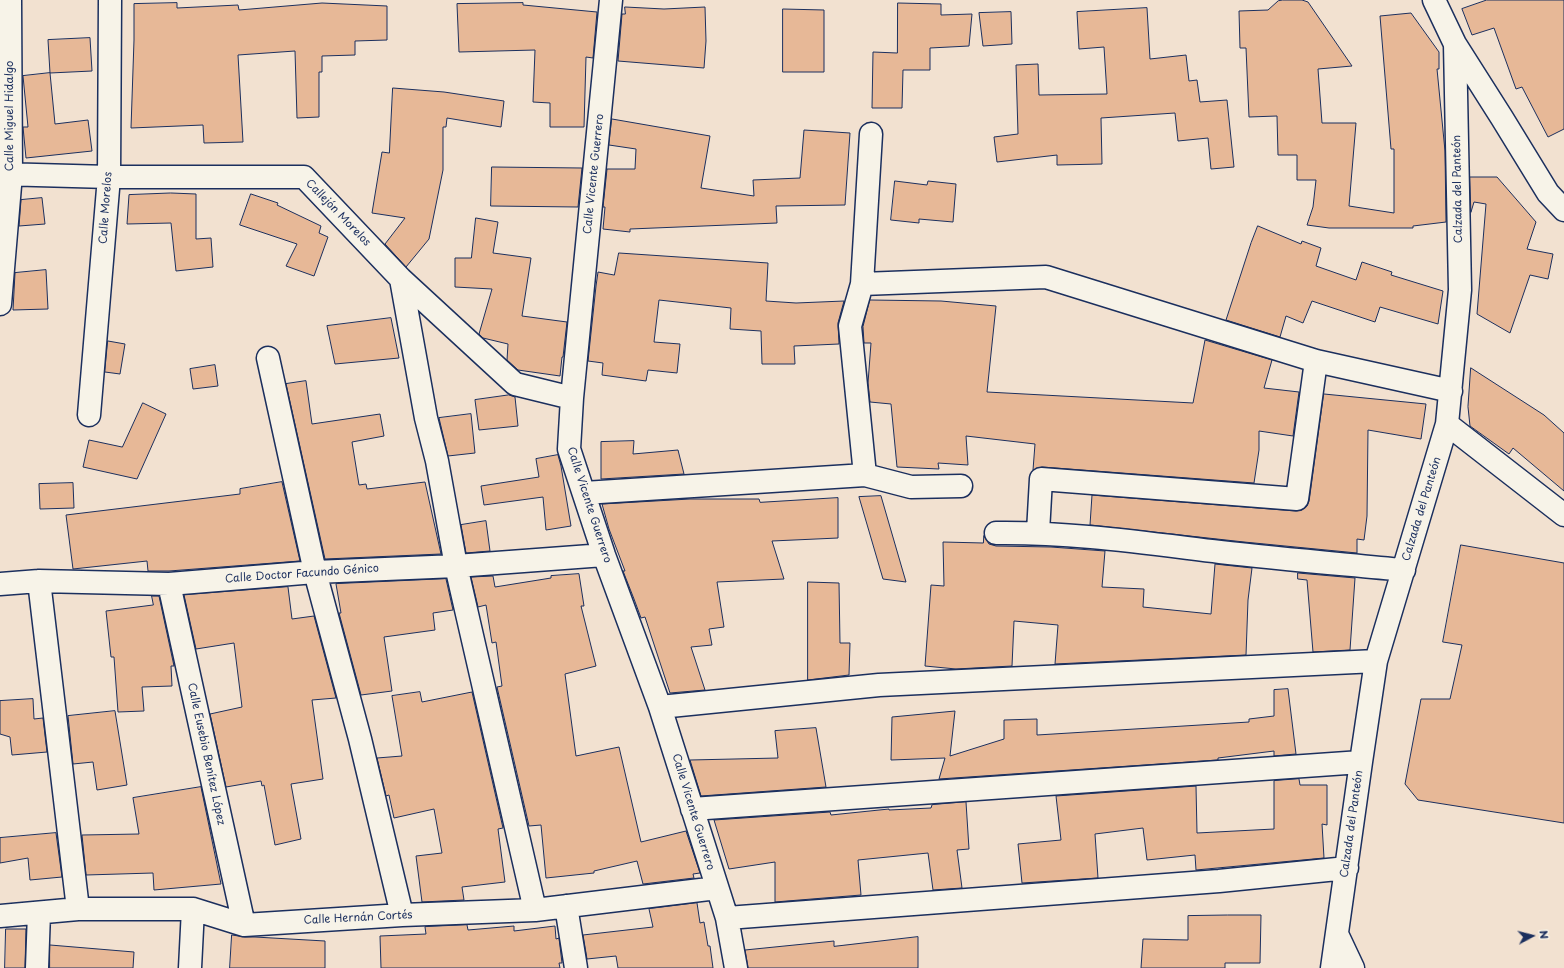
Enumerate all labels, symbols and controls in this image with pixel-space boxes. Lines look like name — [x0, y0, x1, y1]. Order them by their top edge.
street label: Calle Miguel Hidalgo — [3, 61, 17, 171]
street label: Calle Vicente Guerrero — [581, 113, 607, 235]
street label: Calzada del Panteón — [1450, 135, 1466, 243]
street label: Calle Morelos — [97, 171, 115, 245]
street label: Callejón Morelos — [303, 177, 373, 249]
street label: Calle Vicente Guerrero — [564, 445, 614, 565]
street label: Calzada del Panteón — [1400, 455, 1444, 563]
street label: Calle Doctor Facundo Génico — [225, 562, 379, 586]
street label: Calle Eusebio Benítez López — [184, 682, 228, 826]
street label: Calle Vicente Guerrero — [669, 752, 717, 872]
street label: Calzada del Panteón — [1338, 769, 1366, 879]
street label: Calle Hernán Cortés — [303, 909, 413, 927]
north arrow — [1512, 916, 1552, 956]
text: N — [1535, 929, 1553, 940]

